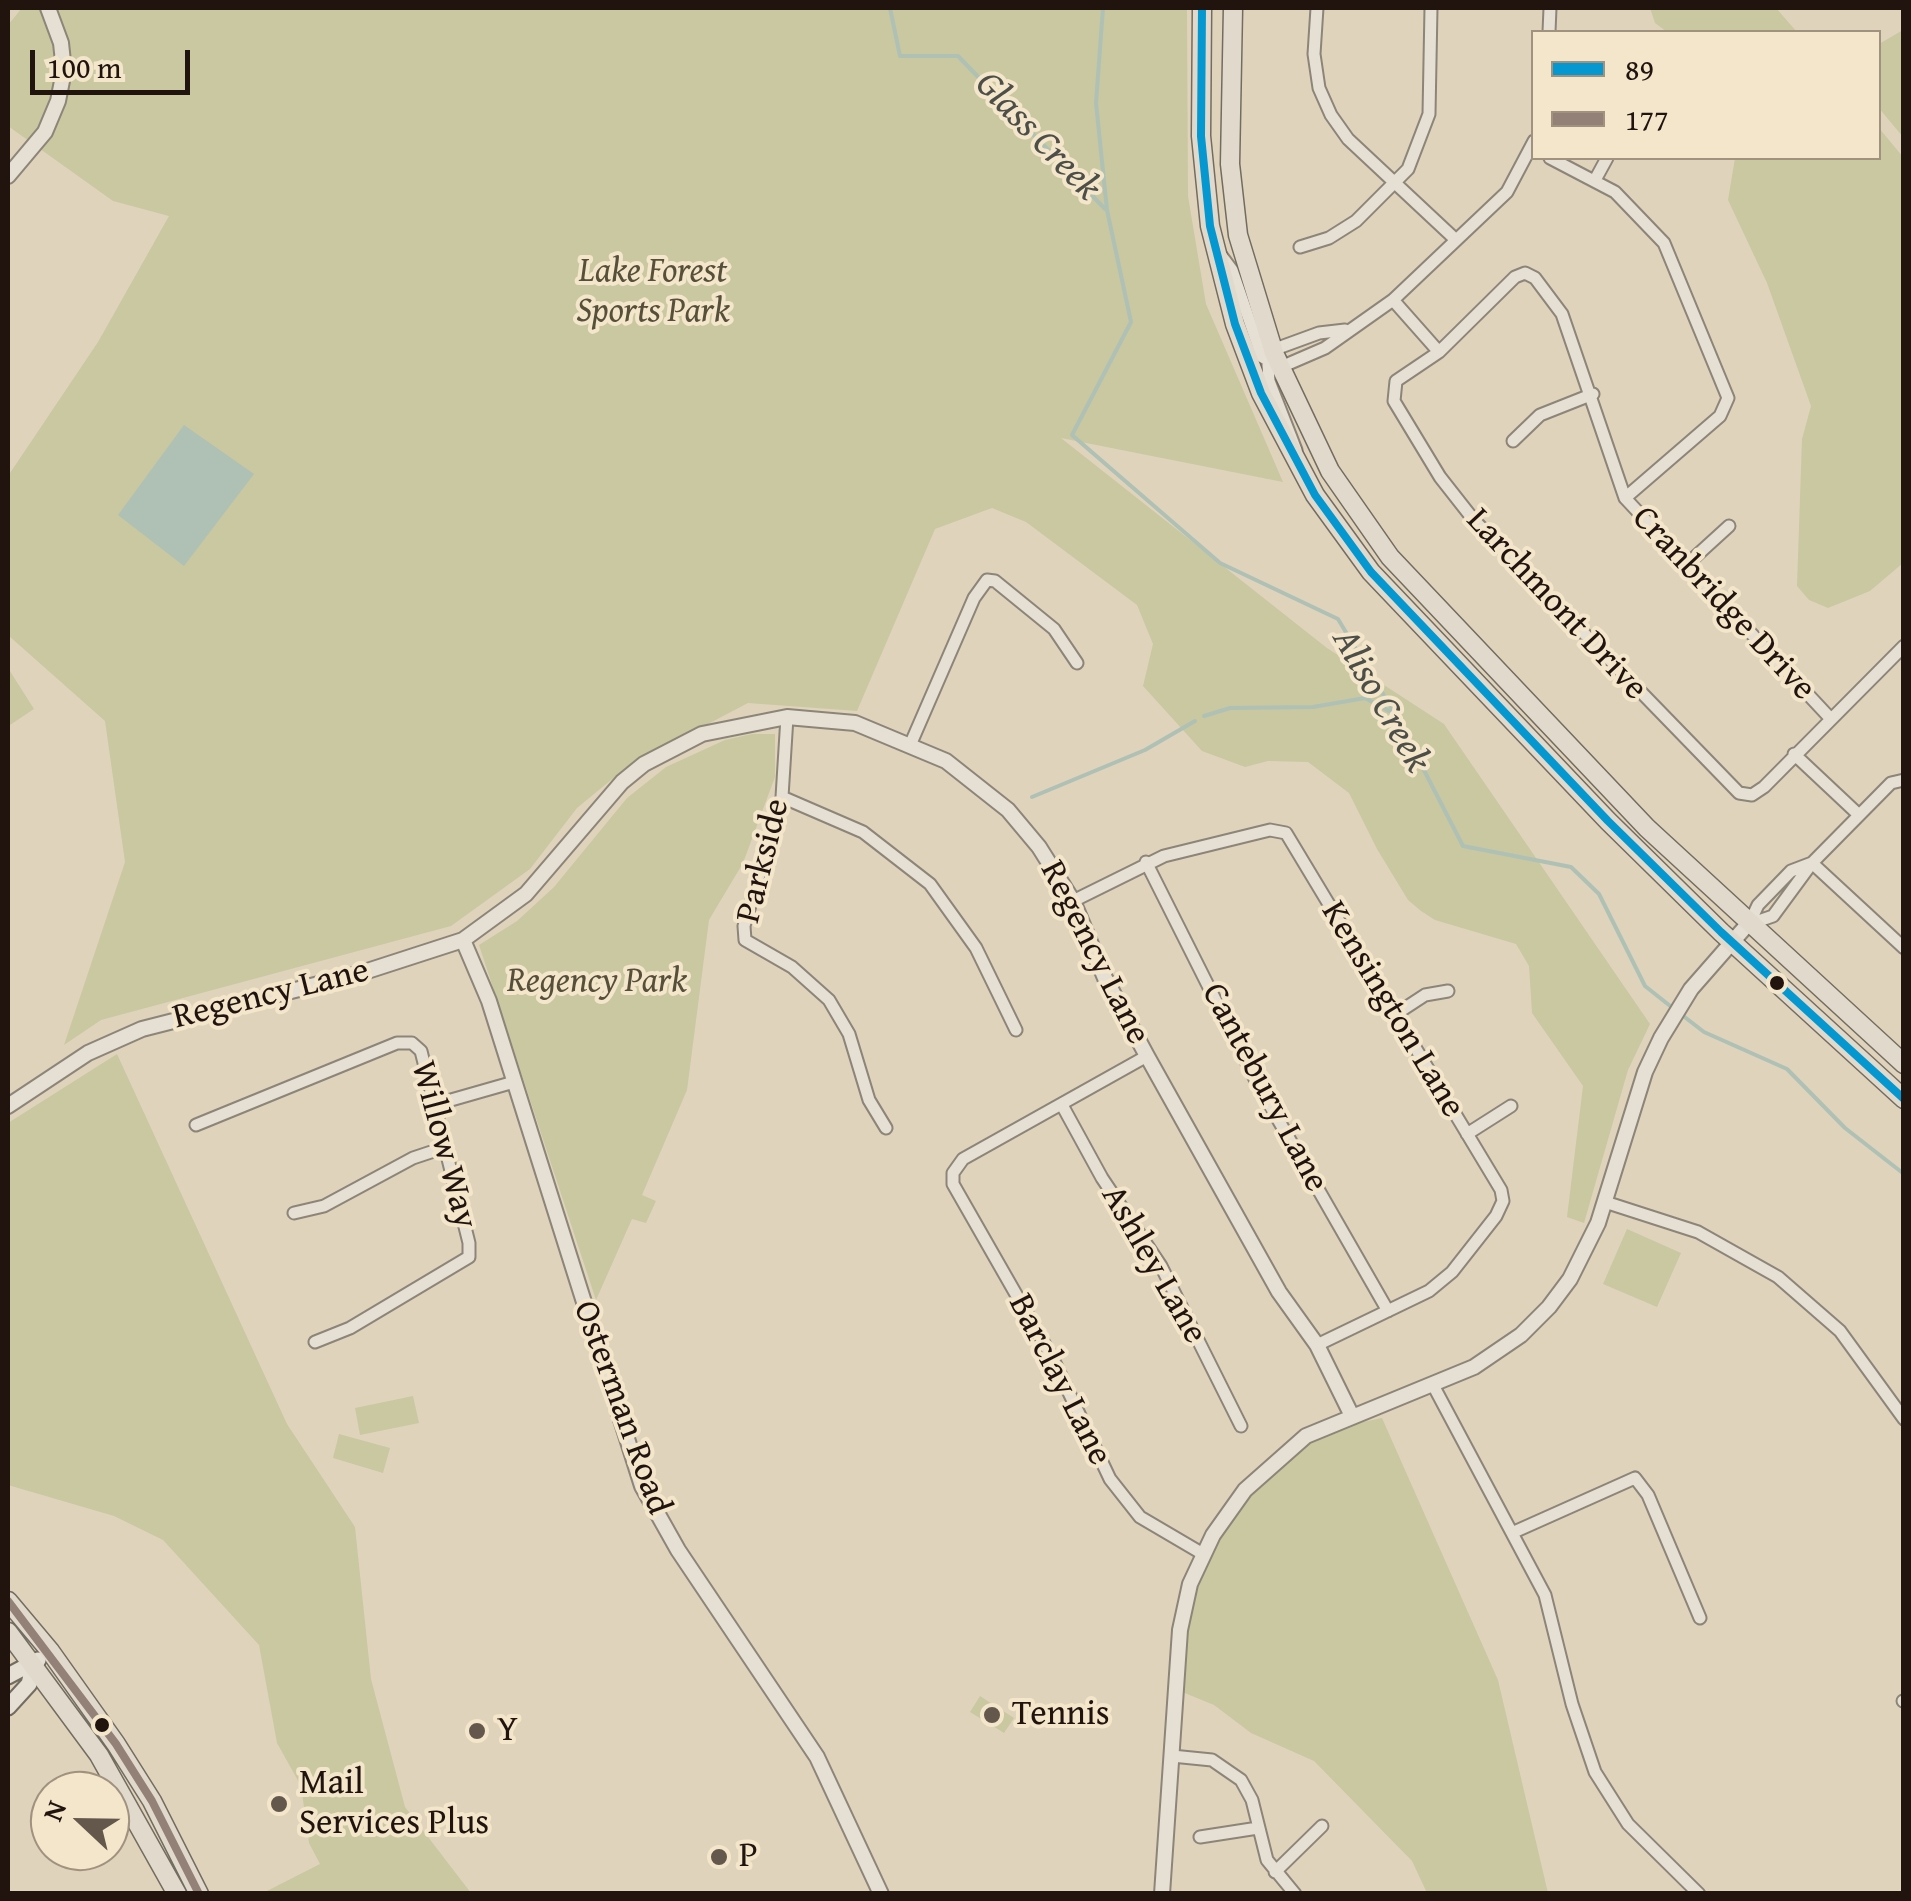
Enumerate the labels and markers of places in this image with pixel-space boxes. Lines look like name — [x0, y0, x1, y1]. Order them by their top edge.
unlabelled marker — [1767, 973, 1787, 993]
place label: Tennis — [1012, 1694, 1110, 1736]
marker: Tennis — [981, 1704, 1003, 1726]
place label: Y — [497, 1710, 518, 1752]
unlabelled marker — [92, 1715, 112, 1735]
marker: Y — [466, 1720, 488, 1742]
place label: Mail Services Plus — [299, 1763, 489, 1845]
marker: Mail Services Plus — [268, 1793, 290, 1815]
place label: P — [739, 1836, 758, 1878]
marker: P — [708, 1846, 730, 1868]

